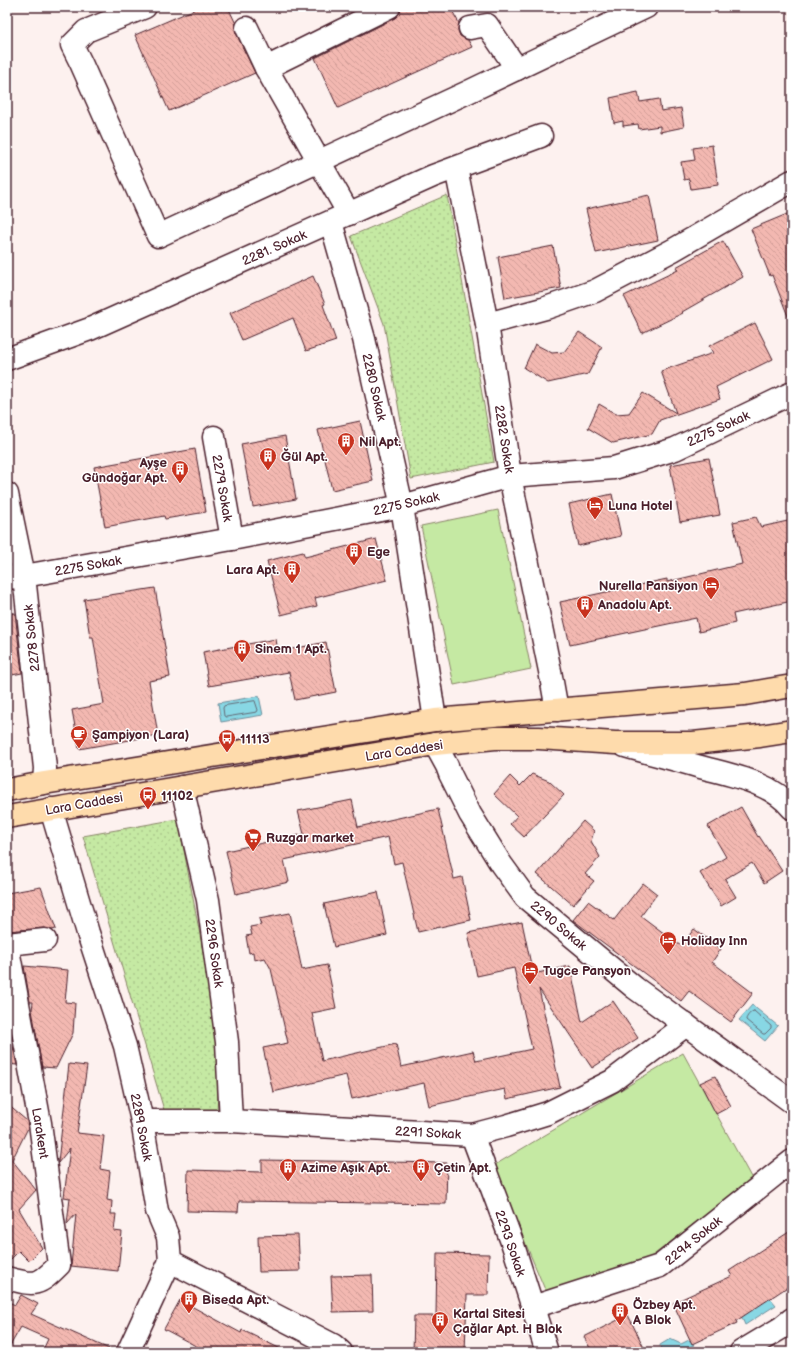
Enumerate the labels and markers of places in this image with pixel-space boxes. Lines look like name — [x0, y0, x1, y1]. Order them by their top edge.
building icon: Nil Apt. — [336, 431, 356, 456]
place label: Nil Apt. — [359, 434, 401, 450]
building icon: Ğül Apt. — [258, 446, 278, 471]
place label: Ğül Apt. — [281, 448, 328, 465]
place label: Ayşe Gündoğar Apt. — [82, 455, 168, 486]
building icon: Ayşe Gündoğar Apt. — [170, 459, 190, 484]
hotel icon: Luna Hotel — [585, 495, 605, 520]
place label: Luna Hotel — [608, 498, 673, 514]
building icon: Ege — [344, 541, 364, 566]
place label: Ege — [367, 544, 391, 560]
building icon: Lara Apt. — [282, 559, 302, 584]
place label: Lara Apt. — [226, 562, 279, 578]
hotel icon: Nurella Pansiyon — [701, 575, 721, 600]
place label: Nurella Pansiyon — [599, 578, 698, 594]
building icon: Anadolu Apt. — [575, 594, 595, 619]
place label: Anadolu Apt. — [597, 597, 672, 613]
building icon: Sinem 1 Apt. — [232, 638, 252, 663]
place label: Sinem 1 Apt. — [255, 641, 327, 657]
cafe icon: Şampiyon (Lara) — [69, 724, 89, 749]
place label: Şampiyon (Lara) — [92, 727, 189, 743]
bus stop icon: 11113 — [217, 728, 237, 753]
place label: 11113 — [240, 731, 270, 747]
bus stop icon: 11102 — [138, 785, 158, 810]
place label: 11102 — [161, 788, 194, 804]
supermarket icon: Ruzgar market — [243, 827, 263, 852]
place label: Ruzgar market — [266, 830, 355, 846]
hotel icon: Holiday Inn — [658, 930, 678, 955]
place label: Holiday Inn — [681, 933, 748, 949]
hotel icon: Tugce Pansyon — [520, 960, 540, 985]
place label: Tugce Pansyon — [543, 963, 631, 979]
building icon: Azime Aşık Apt. — [278, 1157, 298, 1182]
building icon: Çetin Apt. — [411, 1157, 431, 1182]
place label: Azime Aşık Apt. — [300, 1160, 391, 1176]
place label: Çetin Apt. — [434, 1160, 492, 1176]
building icon: Biseda Apt. — [179, 1289, 199, 1314]
place label: Biseda Apt. — [202, 1292, 269, 1308]
place label: Özbey Apt. A Blok — [632, 1297, 696, 1328]
building icon: Özbey Apt. A Blok — [610, 1301, 630, 1326]
place label: Kartal Sitesi Çağlar Apt. H Blok — [453, 1306, 562, 1337]
building icon: Kartal Sitesi Çağlar Apt. H Blok — [430, 1310, 450, 1335]

